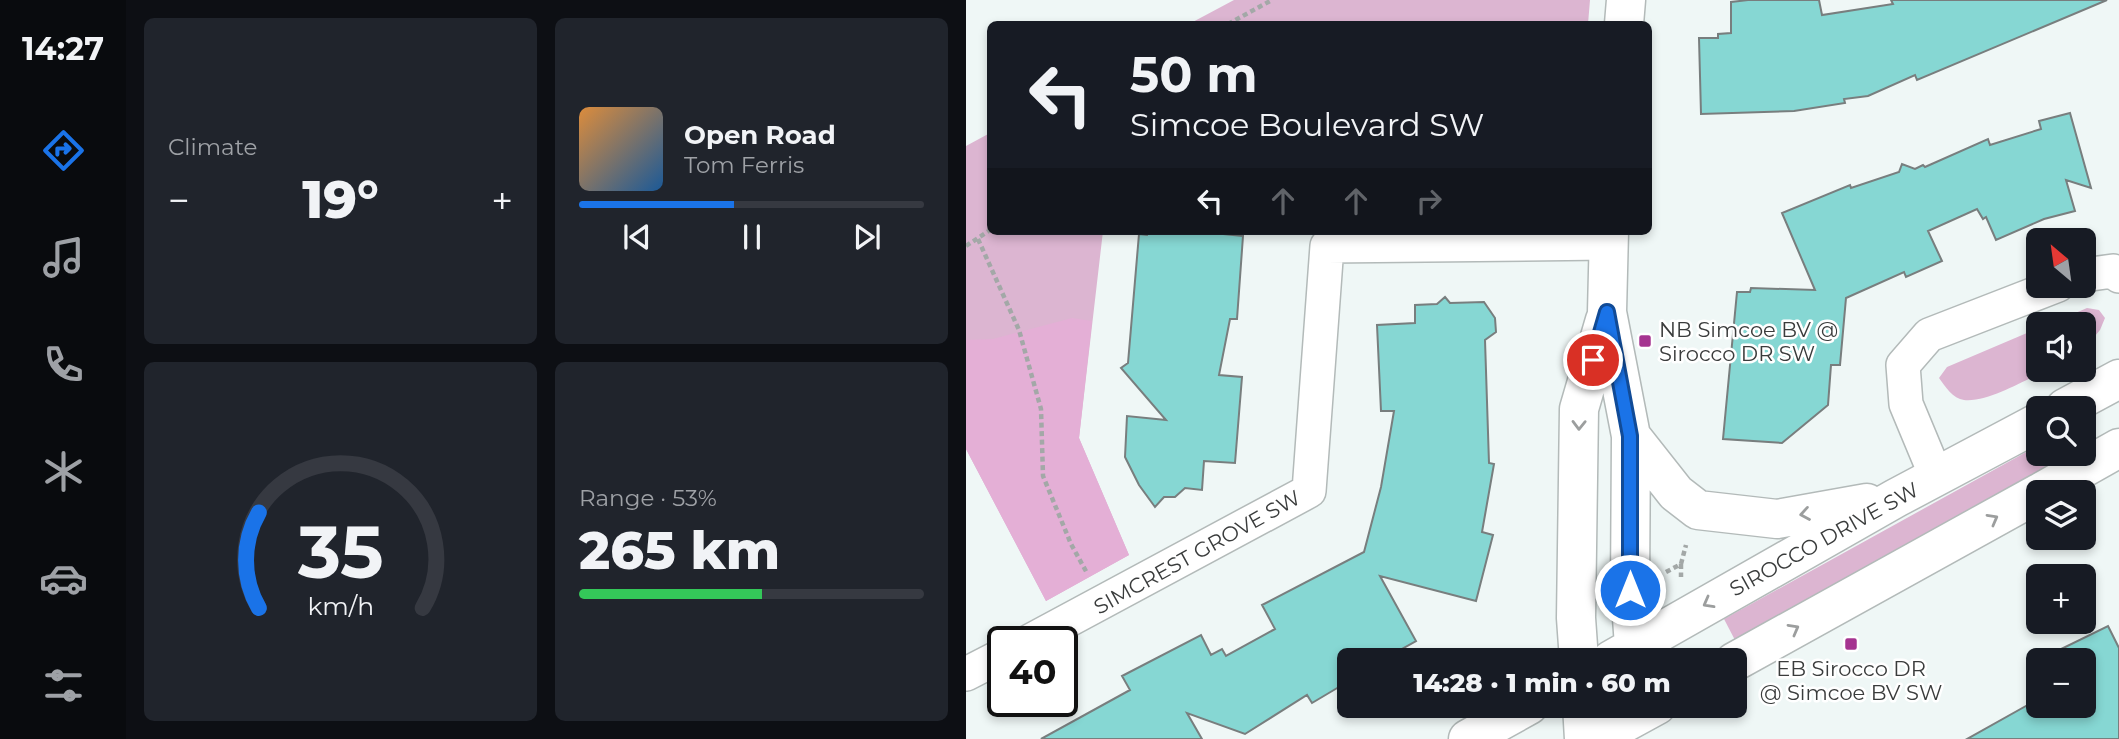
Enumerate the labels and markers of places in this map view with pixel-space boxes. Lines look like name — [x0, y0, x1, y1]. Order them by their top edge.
place label: NB Simcoe BV @ Sirocco DR SW — [1659, 317, 1838, 366]
pin — [1563, 330, 1623, 390]
marker: NB Simcoe BV @ Sirocco DR SW — [1637, 333, 1653, 349]
marker: EB Sirocco DR @ Simcoe BV SW — [1843, 636, 1859, 652]
place label: EB Sirocco DR @ Simcoe BV SW — [1760, 656, 1942, 705]

